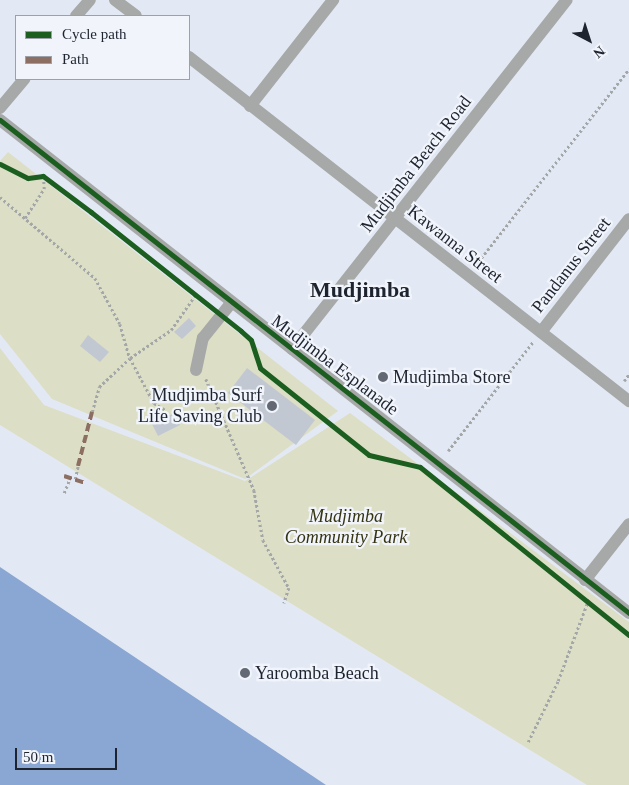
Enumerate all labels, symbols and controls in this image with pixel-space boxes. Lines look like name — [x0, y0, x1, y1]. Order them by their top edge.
legend — [15, 15, 190, 80]
north arrow — [564, 15, 614, 65]
text: Cycle path — [62, 26, 127, 42]
text: N — [590, 43, 608, 61]
text: Path — [62, 51, 89, 67]
street label: Mudjimba Beach Road — [356, 92, 476, 236]
street label: Kawanna Street — [403, 200, 507, 288]
street label: Pandanus Street — [527, 213, 615, 317]
district label: Mudjimba — [310, 277, 410, 303]
street label: Mudjimba Esplanade — [267, 310, 403, 420]
place label: Mudjimba Store — [393, 366, 510, 388]
marker: Mudjimba Store — [377, 371, 389, 383]
place label: Mudjimba Surf Life Saving Club — [138, 385, 262, 428]
marker: Mudjimba Surf Life Saving Club — [266, 400, 278, 412]
park label: Mudjimba Community Park — [285, 506, 407, 548]
place label: Yaroomba Beach — [255, 662, 379, 684]
marker: Yaroomba Beach — [239, 667, 251, 679]
scale bar — [18, 738, 120, 770]
text: 50 m — [23, 749, 53, 765]

